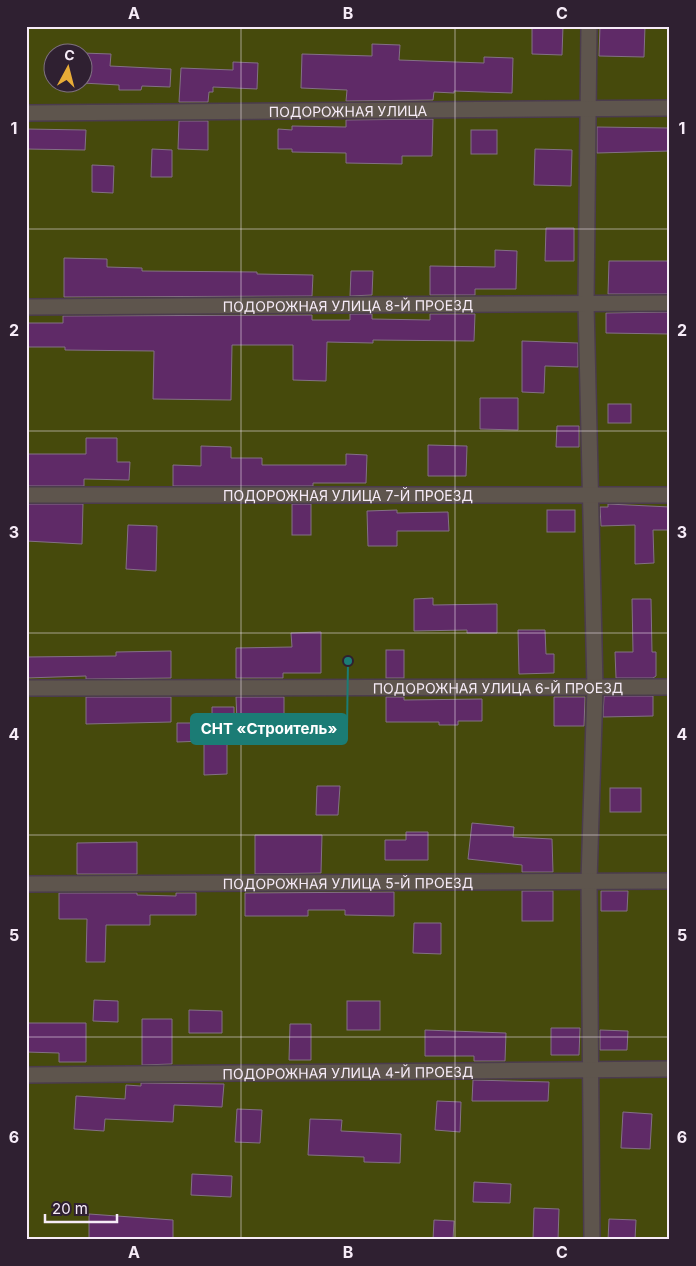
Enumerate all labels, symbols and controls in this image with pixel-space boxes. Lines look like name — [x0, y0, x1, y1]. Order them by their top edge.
text: A — [128, 3, 140, 23]
text: B — [343, 3, 353, 23]
text: C — [556, 3, 568, 23]
north arrow — [42, 42, 92, 92]
text: С — [63, 46, 76, 64]
street label: ПОДОРОЖНАЯ УЛИЦА — [269, 101, 428, 120]
text: 1 — [11, 118, 17, 138]
text: 1 — [679, 118, 685, 138]
street label: ПОДОРОЖНАЯ УЛИЦА 8-Й ПРОЕЗД — [223, 295, 473, 314]
text: 2 — [9, 320, 19, 340]
text: 2 — [677, 320, 687, 340]
street label: ПОДОРОЖНАЯ УЛИЦА 7-Й ПРОЕЗД — [223, 486, 473, 504]
text: 3 — [9, 522, 19, 542]
text: 3 — [677, 522, 687, 542]
street label: ПОДОРОЖНАЯ УЛИЦА 6-Й ПРОЕЗД — [373, 678, 623, 696]
callout: СНТ «Строитель» — [191, 714, 347, 744]
text: СНТ «Строитель» — [201, 719, 337, 738]
text: 4 — [9, 724, 20, 744]
text: 4 — [677, 724, 688, 744]
street label: ПОДОРОЖНАЯ УЛИЦА 5-Й ПРОЕЗД — [223, 873, 473, 892]
text: 5 — [9, 925, 19, 945]
text: 5 — [677, 925, 687, 945]
street label: ПОДОРОЖНАЯ УЛИЦА 4-Й ПРОЕЗД — [222, 1062, 474, 1082]
text: 6 — [9, 1127, 19, 1147]
text: 6 — [677, 1127, 687, 1147]
scale bar — [45, 1191, 118, 1223]
text: 20 m — [52, 1199, 88, 1218]
text: A — [128, 1242, 140, 1262]
text: B — [343, 1242, 353, 1262]
text: C — [556, 1242, 568, 1262]

